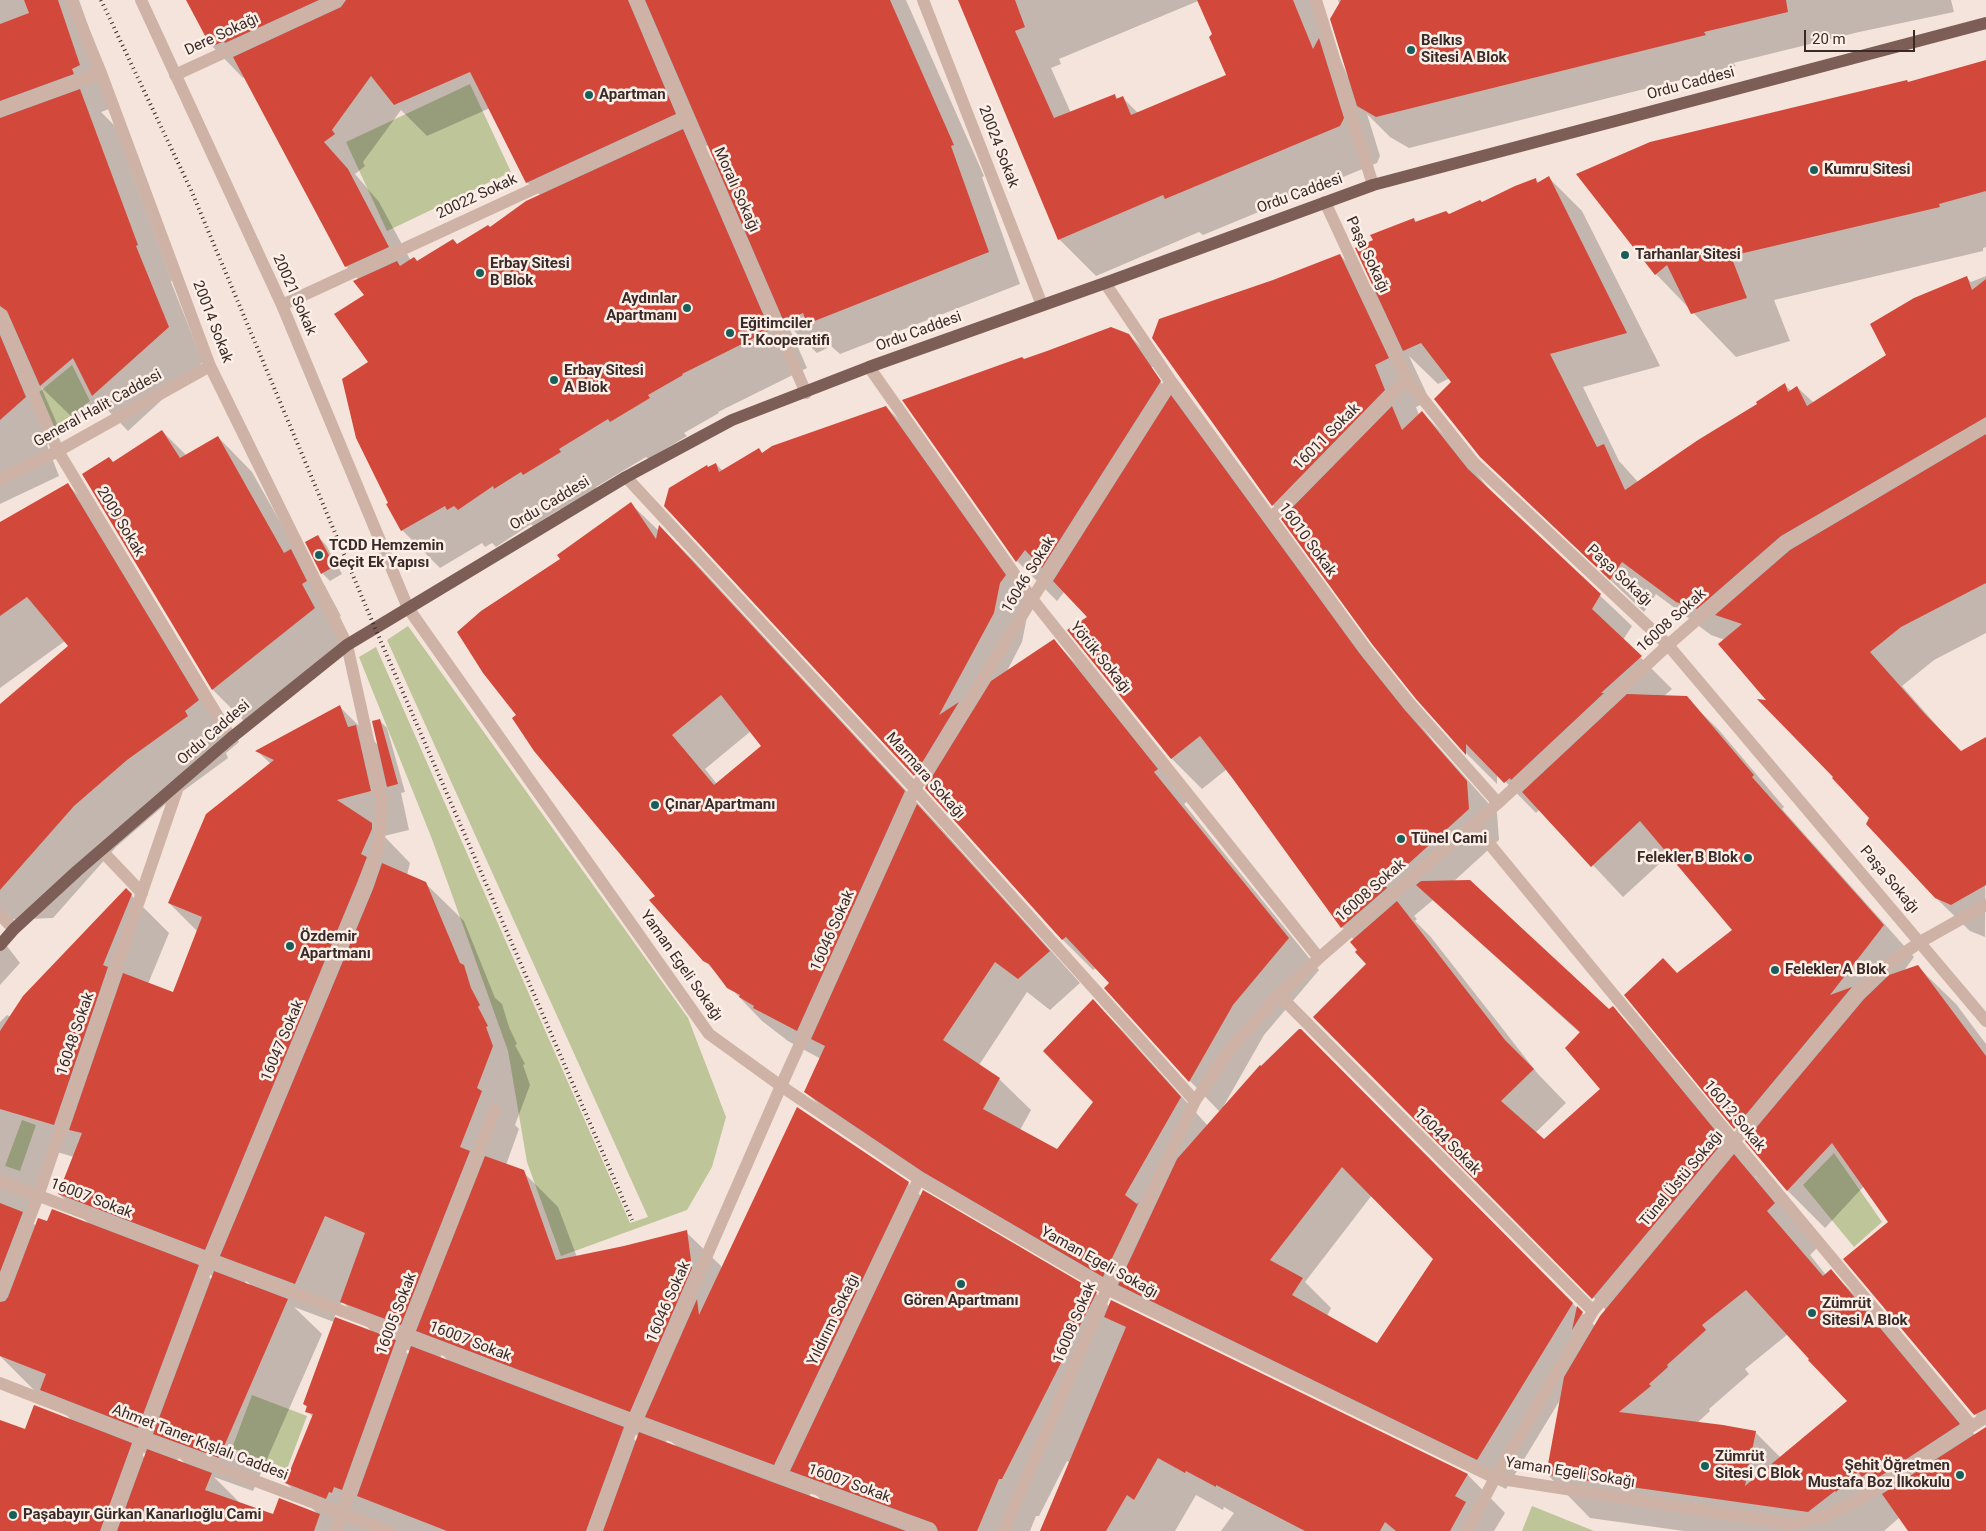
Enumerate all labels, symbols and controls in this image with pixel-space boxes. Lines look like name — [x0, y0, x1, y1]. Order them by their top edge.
street label: Dere Sokağı — [182, 10, 262, 60]
scale bar — [1806, 20, 1917, 52]
text: 20 m — [1812, 30, 1846, 48]
place label: Belkıs Sitesi A Blok — [1421, 32, 1507, 67]
marker: Belkıs Sitesi A Blok — [1405, 44, 1417, 56]
street label: Ordu Caddesi — [1645, 64, 1737, 104]
place label: Apartman — [599, 86, 666, 104]
marker: Apartman — [583, 89, 595, 101]
street label: 20024 Sokak — [974, 103, 1022, 191]
street label: Moralı Sokağı — [709, 145, 763, 235]
place label: Kumru Sitesi — [1824, 161, 1910, 179]
marker: Kumru Sitesi — [1808, 164, 1820, 176]
street label: Ordu Caddesi — [1255, 170, 1345, 218]
street label: 20022 Sokak — [434, 171, 520, 223]
street label: Paşa Sokağı — [1341, 214, 1393, 296]
place label: Tarhanlar Sitesi — [1635, 246, 1741, 264]
marker: Tarhanlar Sitesi — [1619, 249, 1631, 261]
street label: 20021 Sokak — [268, 252, 320, 338]
place label: Erbay Sitesi B Blok — [490, 255, 570, 290]
marker: Erbay Sitesi B Blok — [474, 267, 486, 279]
street label: 20014 Sokak — [188, 278, 236, 366]
place label: Aydınlar Apartmanı — [606, 290, 677, 325]
marker: Aydınlar Apartmanı — [681, 302, 693, 314]
street label: Ordu Caddesi — [874, 308, 964, 356]
place label: Eğitimciler T. Kooperatifi — [740, 315, 830, 350]
marker: Eğitimciler T. Kooperatifi — [724, 327, 736, 339]
place label: Erbay Sitesi A Blok — [564, 362, 644, 397]
street label: General Halit Caddesi — [31, 366, 165, 452]
marker: Erbay Sitesi A Blok — [548, 374, 560, 386]
street label: 16011 Sokak — [1290, 400, 1364, 474]
street label: Ordu Caddesi — [507, 473, 593, 535]
street label: 2009 Sokak — [92, 484, 148, 560]
street label: 16010 Sokak — [1274, 500, 1340, 580]
street label: 16046 Sokak — [998, 533, 1060, 617]
place label: TCDD Hemzemin Geçit Ek Yapısı — [329, 537, 444, 572]
street label: Paşa Sokağı — [1583, 541, 1655, 611]
marker: TCDD Hemzemin Geçit Ek Yapısı — [313, 549, 325, 561]
street label: 16008 Sokak — [1634, 585, 1710, 657]
street label: Yörük Sokağı — [1066, 618, 1134, 698]
street label: Ordu Caddesi — [174, 697, 254, 769]
street label: Marmara Sokağı — [882, 729, 968, 823]
place label: Çınar Apartmanı — [665, 796, 775, 814]
marker: Çınar Apartmanı — [649, 799, 661, 811]
place label: Tünel Cami — [1411, 830, 1487, 848]
marker: Tünel Cami — [1395, 833, 1407, 845]
street label: Paşa Sokağı — [1856, 843, 1922, 917]
place label: Felekler B Blok — [1637, 849, 1738, 867]
marker: Felekler B Blok — [1742, 852, 1754, 864]
street label: 16008 Sokak — [1332, 856, 1410, 926]
street label: 16046 Sokak — [807, 888, 859, 974]
street label: Yaman Egeli Sokağı — [636, 907, 726, 1025]
place label: Özdemir Apartmanı — [300, 928, 371, 963]
marker: Özdemir Apartmanı — [284, 940, 296, 952]
place label: Felekler A Blok — [1785, 961, 1886, 979]
marker: Felekler A Blok — [1769, 964, 1781, 976]
street label: 16048 Sokak — [53, 990, 99, 1078]
street label: 16047 Sokak — [258, 998, 308, 1084]
street label: 16012 Sokak — [1699, 1077, 1769, 1155]
street label: 16044 Sokak — [1410, 1105, 1484, 1179]
street label: Tünel Üstü Sokağı — [1637, 1127, 1727, 1231]
street label: 16007 Sokak — [47, 1175, 135, 1223]
street label: Yaman Egeli Sokağı — [1037, 1223, 1161, 1303]
street label: 16046 Sokak — [643, 1259, 695, 1345]
street label: 16005 Sokak — [373, 1270, 421, 1358]
street label: Yıldırım Sokağı — [804, 1271, 864, 1369]
marker: Gören Apartmanı — [955, 1278, 967, 1290]
street label: 16008 Sokak — [1050, 1280, 1100, 1366]
place label: Gören Apartmanı — [903, 1292, 1019, 1310]
place label: Zümrüt Sitesi A Blok — [1822, 1295, 1908, 1330]
marker: Zümrüt Sitesi A Blok — [1806, 1307, 1818, 1319]
street label: 16007 Sokak — [426, 1318, 514, 1366]
street label: Ahmet Taner Kışlalı Caddesi — [109, 1401, 291, 1485]
place label: Zümrüt Sitesi C Blok — [1715, 1448, 1800, 1483]
street label: Yaman Egeli Sokağı — [1504, 1454, 1636, 1492]
place label: Şehit Öğretmen Mustafa Boz İlkokulu — [1808, 1457, 1950, 1492]
marker: Zümrüt Sitesi C Blok — [1699, 1460, 1711, 1472]
street label: 16007 Sokak — [805, 1461, 893, 1507]
marker: Şehit Öğretmen Mustafa Boz İlkokulu — [1954, 1469, 1966, 1481]
place label: Paşabayır Gürkan Kanarlıoğlu Cami — [23, 1506, 261, 1524]
marker: Paşabayır Gürkan Kanarlıoğlu Cami — [7, 1509, 19, 1521]

